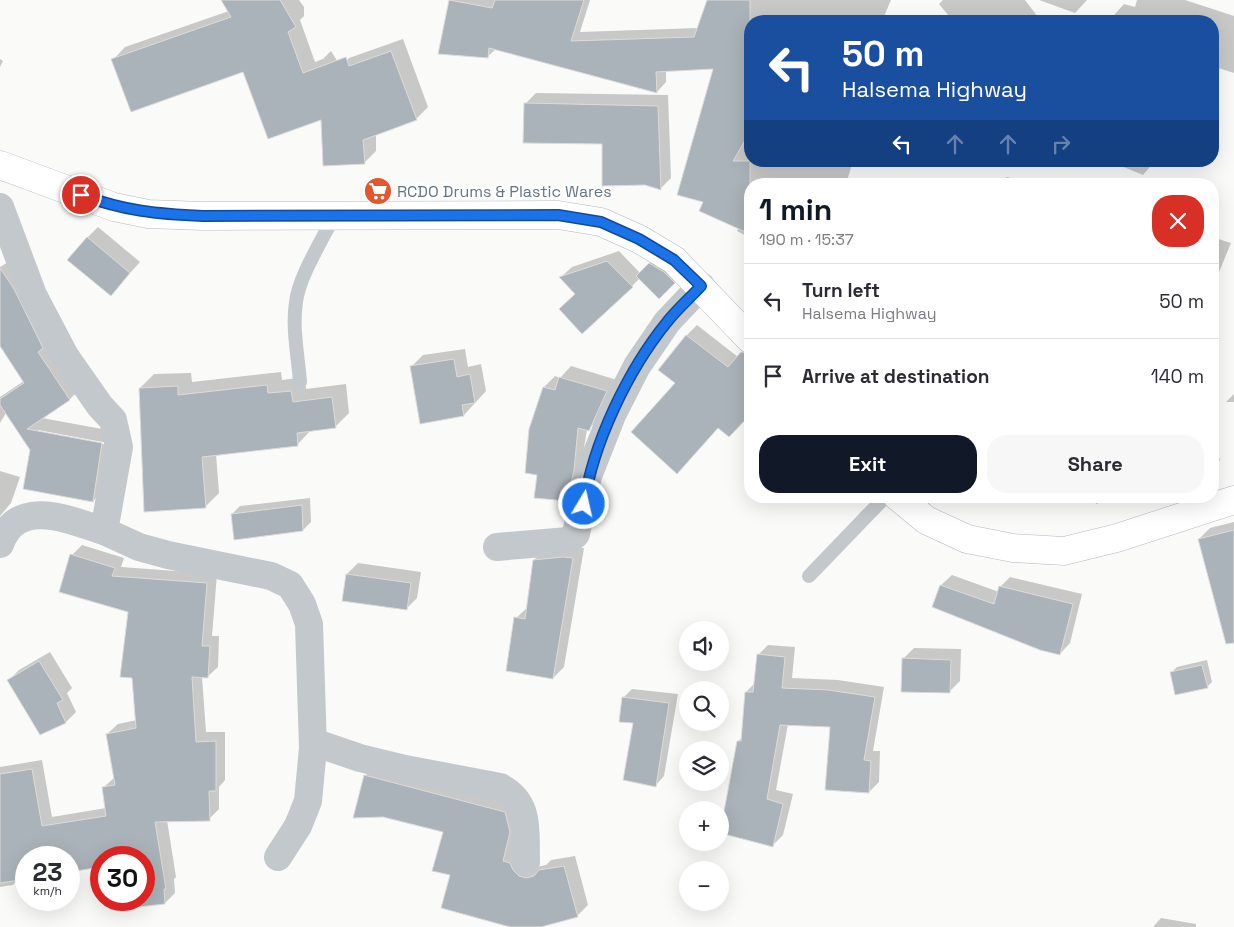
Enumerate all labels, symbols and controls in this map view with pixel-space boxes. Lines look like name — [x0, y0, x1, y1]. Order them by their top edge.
text: 50 m — [842, 32, 924, 76]
icon: left — [759, 35, 824, 100]
text: Halsema Highway — [842, 75, 1027, 103]
icon: left — [888, 130, 916, 158]
icon: ahead — [941, 130, 969, 158]
icon: ahead — [994, 130, 1022, 158]
icon: right — [1047, 130, 1075, 158]
pin — [60, 174, 102, 216]
supermarket icon: RCDO Drums & Plastic Wares — [363, 176, 393, 206]
icon: arrive — [67, 181, 95, 209]
place label: RCDO Drums & Plastic Wares — [397, 181, 612, 202]
text: 1 min — [759, 190, 832, 229]
button: close — [1152, 195, 1204, 247]
text: 190 m · 15:37 — [759, 229, 854, 250]
text: Turn left — [802, 278, 880, 303]
icon: left — [759, 287, 787, 315]
text: 50 m — [1159, 289, 1204, 314]
text: Halsema Highway — [802, 303, 936, 324]
icon: arrive — [759, 362, 787, 390]
text: Arrive at destination — [802, 364, 990, 389]
text: 140 m — [1151, 364, 1204, 389]
button: Exit — [759, 435, 977, 493]
button: Share — [987, 435, 1204, 493]
position arrow — [557, 477, 609, 529]
map controls — [679, 621, 729, 911]
button: sound — [679, 621, 729, 671]
button: search — [679, 681, 729, 731]
button: layers — [679, 741, 729, 791]
button: + — [679, 801, 729, 851]
speed limit sign: 30 — [90, 846, 155, 911]
text: 23 — [32, 856, 63, 888]
button: − — [679, 861, 729, 911]
text: km/h — [33, 883, 62, 899]

